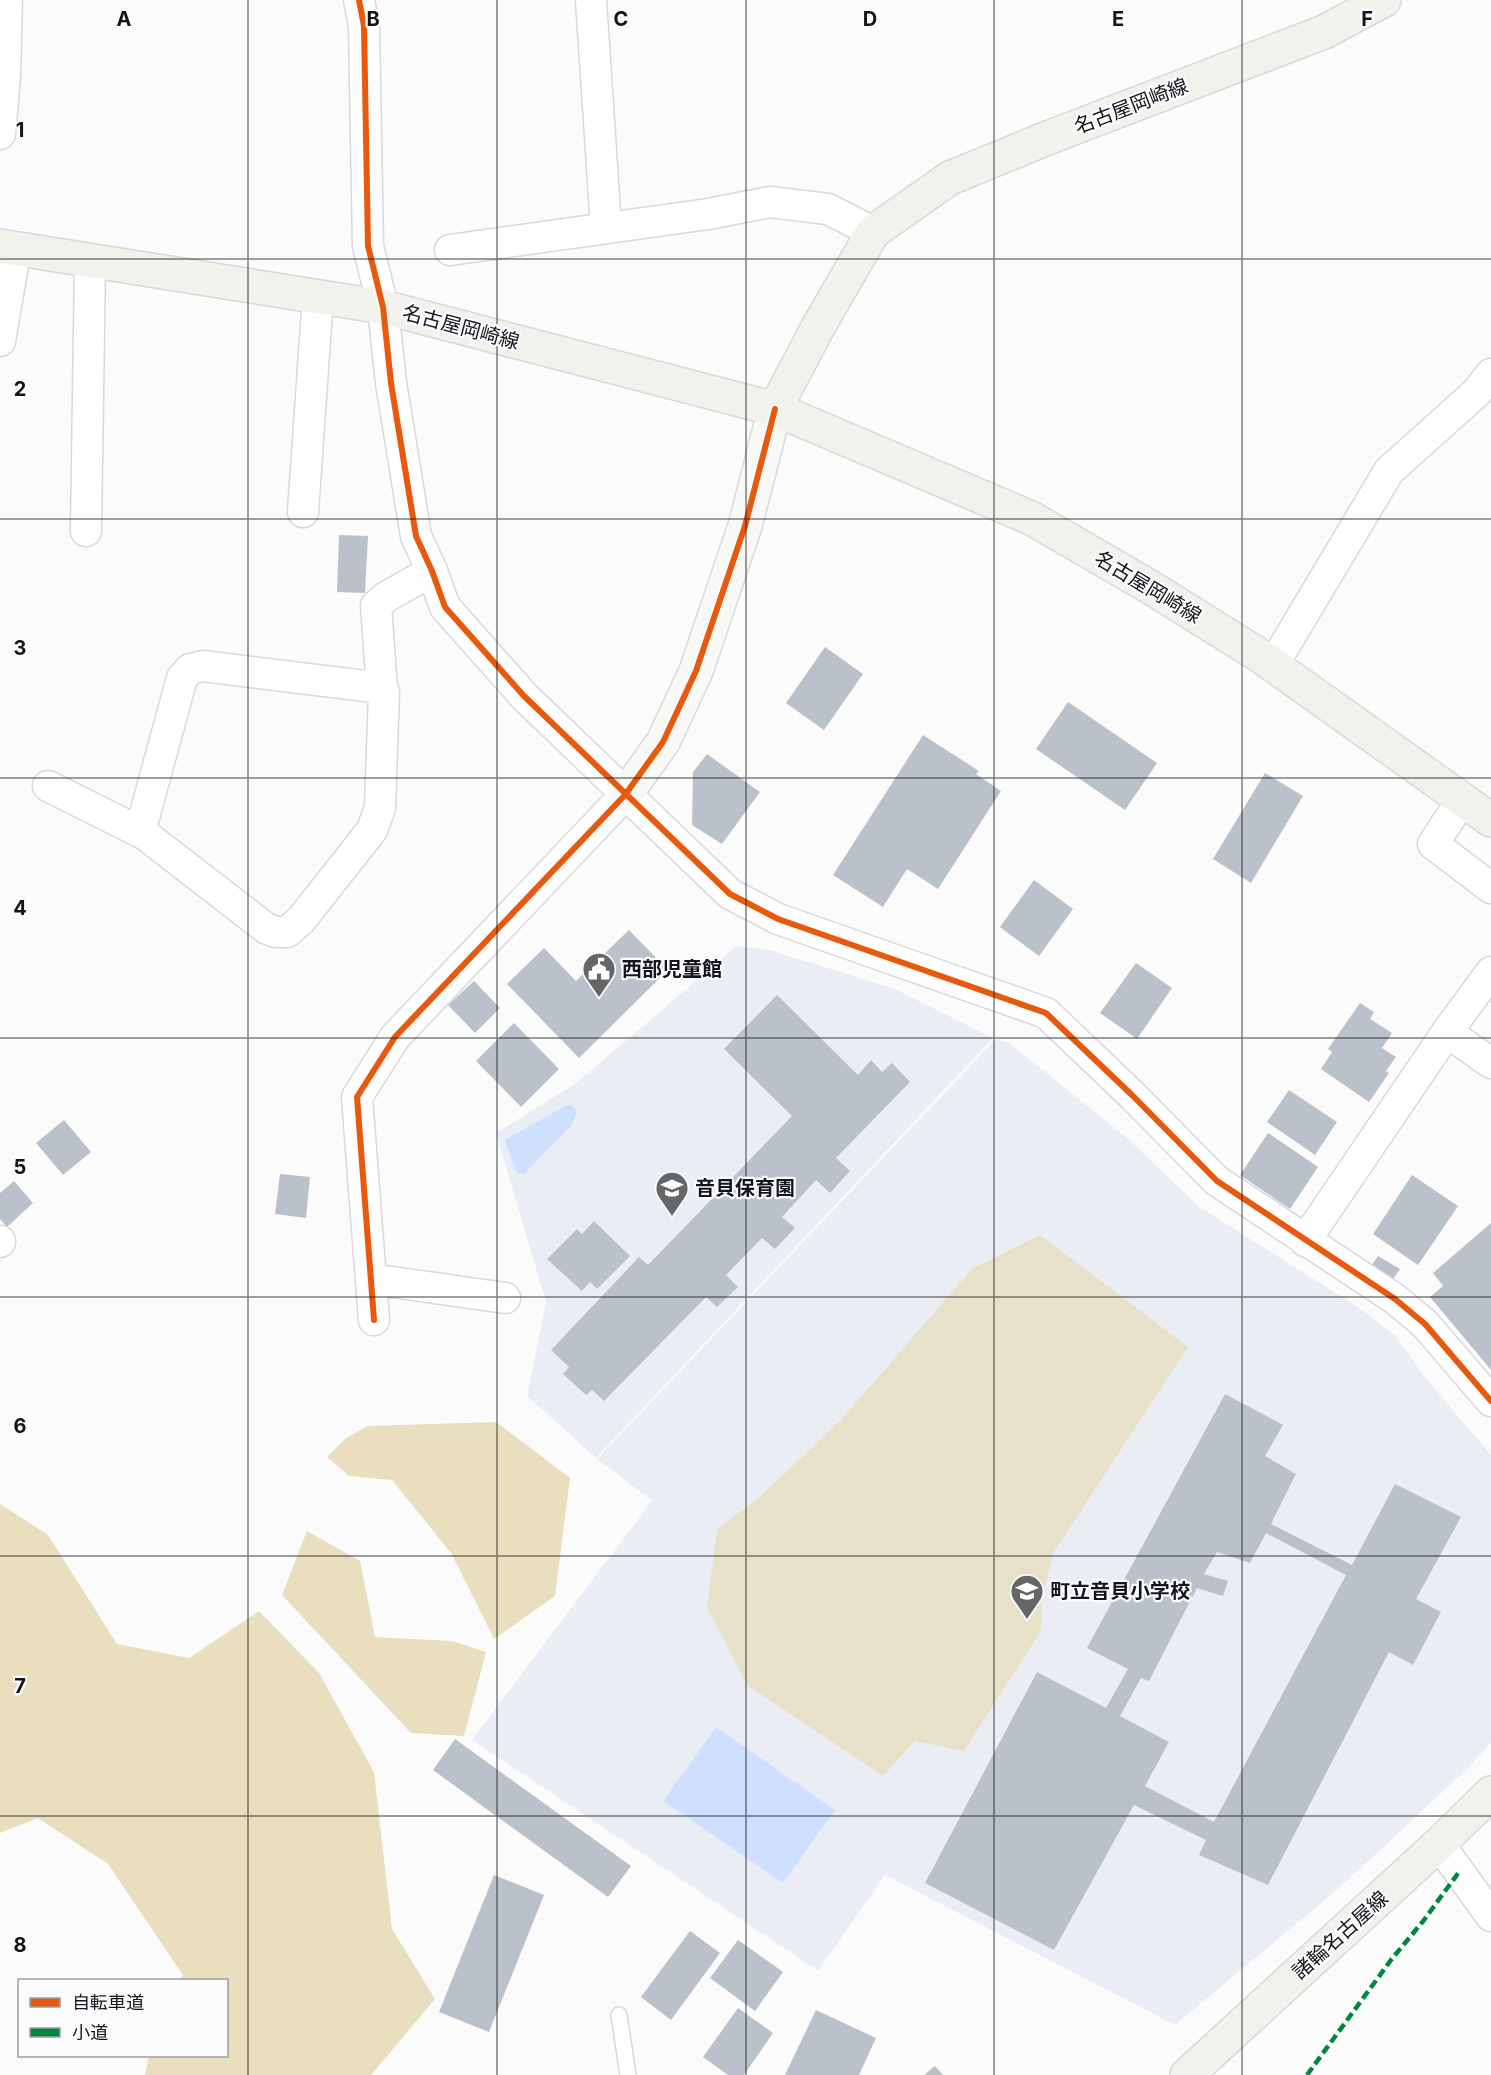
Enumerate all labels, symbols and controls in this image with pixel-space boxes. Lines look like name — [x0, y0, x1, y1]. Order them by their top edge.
text: A — [117, 7, 132, 31]
text: B — [366, 7, 380, 31]
text: C — [614, 7, 628, 31]
text: D — [863, 7, 877, 31]
text: E — [1112, 7, 1124, 31]
text: F — [1361, 7, 1373, 31]
street label: 名古屋岡崎線 — [1071, 73, 1191, 139]
text: 1 — [16, 118, 24, 142]
street label: 名古屋岡崎線 — [400, 300, 522, 354]
text: 2 — [14, 377, 26, 401]
street label: 名古屋岡崎線 — [1090, 546, 1206, 628]
text: 3 — [14, 636, 26, 660]
text: 4 — [13, 896, 27, 920]
public building icon: 西部児童館 — [581, 951, 617, 998]
place label: 西部児童館 — [622, 957, 722, 981]
text: 5 — [14, 1155, 26, 1179]
school or university icon: 音貝保育園 — [654, 1170, 690, 1217]
place label: 音貝保育園 — [695, 1176, 795, 1200]
text: 6 — [14, 1414, 27, 1438]
school or university icon: 町立音貝小学校 — [1009, 1573, 1045, 1620]
place label: 町立音貝小学校 — [1050, 1579, 1190, 1603]
text: 7 — [14, 1674, 26, 1698]
street label: 諸輪名古屋線 — [1287, 1886, 1393, 1984]
text: 8 — [13, 1933, 27, 1957]
legend — [18, 1979, 228, 2057]
text: 自転車道 — [72, 1992, 144, 2013]
text: 小道 — [72, 2022, 108, 2043]

